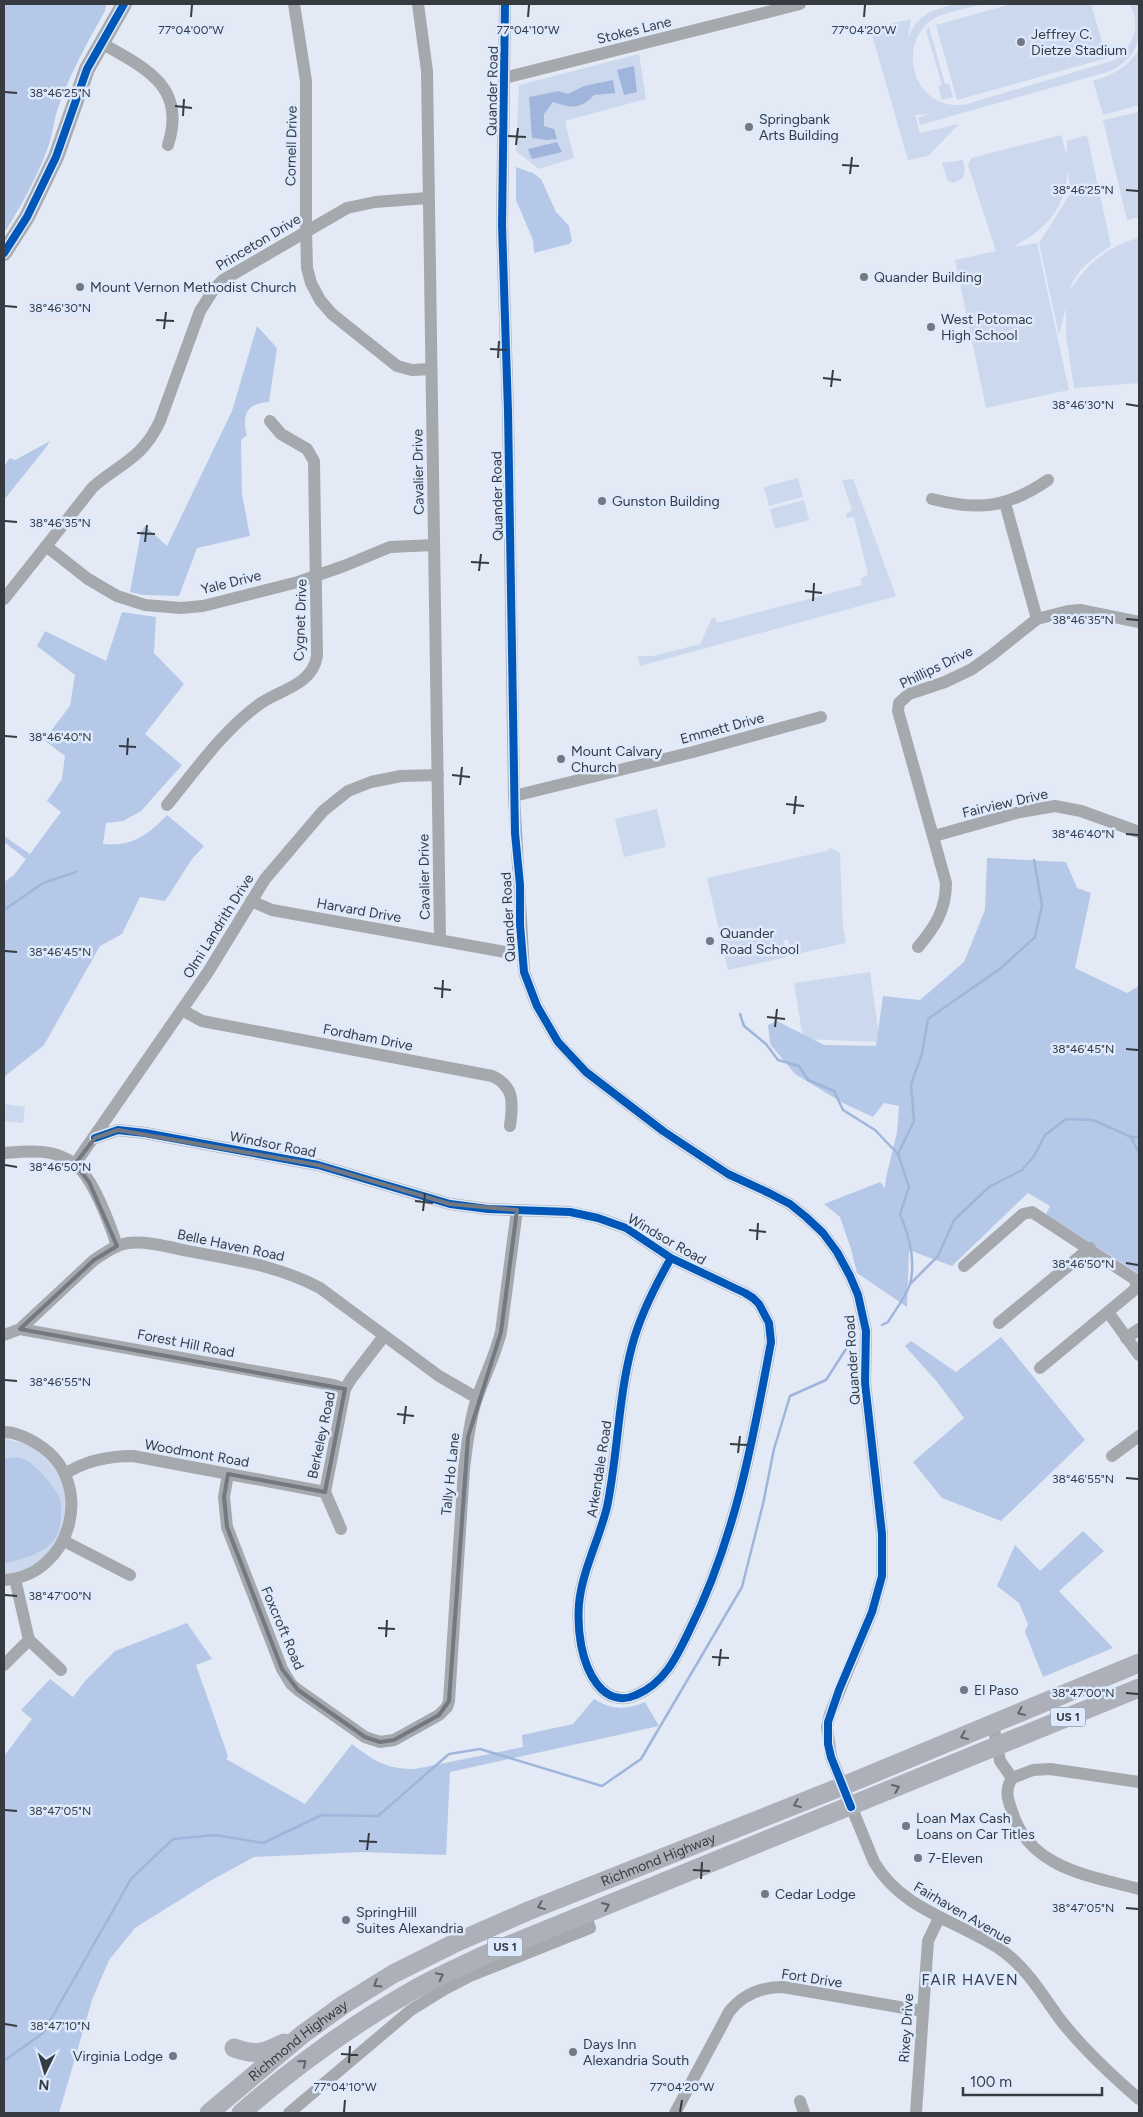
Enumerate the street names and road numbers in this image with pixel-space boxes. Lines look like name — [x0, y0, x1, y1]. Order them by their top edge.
street label: Stokes Lane — [595, 13, 673, 48]
street label: Quander Road — [483, 46, 502, 136]
street label: Cornell Drive — [282, 105, 301, 186]
street label: Princeton Drive — [213, 210, 304, 274]
street label: Cavalier Drive — [409, 429, 428, 515]
street label: Quander Road — [488, 451, 507, 541]
street label: Yale Drive — [199, 567, 263, 598]
street label: Cygnet Drive — [291, 578, 310, 661]
street label: Phillips Drive — [897, 642, 976, 692]
street label: Emmett Drive — [678, 709, 766, 748]
street label: Fairview Drive — [961, 785, 1050, 822]
street label: Cavalier Drive — [415, 834, 434, 920]
street label: Olmi Landrith Drive — [179, 871, 258, 982]
street label: Quander Road — [498, 872, 519, 962]
street label: Harvard Drive — [315, 895, 403, 926]
street label: Fordham Drive — [321, 1020, 415, 1055]
street label: Windsor Road — [228, 1128, 318, 1161]
street label: Windsor Road — [624, 1210, 709, 1269]
street label: Belle Haven Road — [176, 1226, 286, 1265]
street label: Quander Road — [841, 1315, 864, 1405]
street label: Forest Hill Road — [136, 1326, 236, 1361]
street label: Berkeley Road — [304, 1390, 339, 1480]
street label: Arkendale Road — [583, 1419, 616, 1519]
street label: Tally Ho Lane — [438, 1432, 463, 1516]
street label: Woodmont Road — [143, 1436, 251, 1471]
street label: Foxcroft Road — [257, 1584, 308, 1672]
road number: US 1 — [1050, 1708, 1086, 1726]
street label: Richmond Highway — [598, 1829, 719, 1890]
street label: Fairhaven Avenue — [910, 1878, 1015, 1949]
road number: US 1 — [488, 1938, 522, 1956]
street label: Fort Drive — [780, 1965, 844, 1992]
street label: Rixey Drive — [896, 1993, 917, 2063]
street label: Richmond Highway — [245, 1996, 351, 2085]

